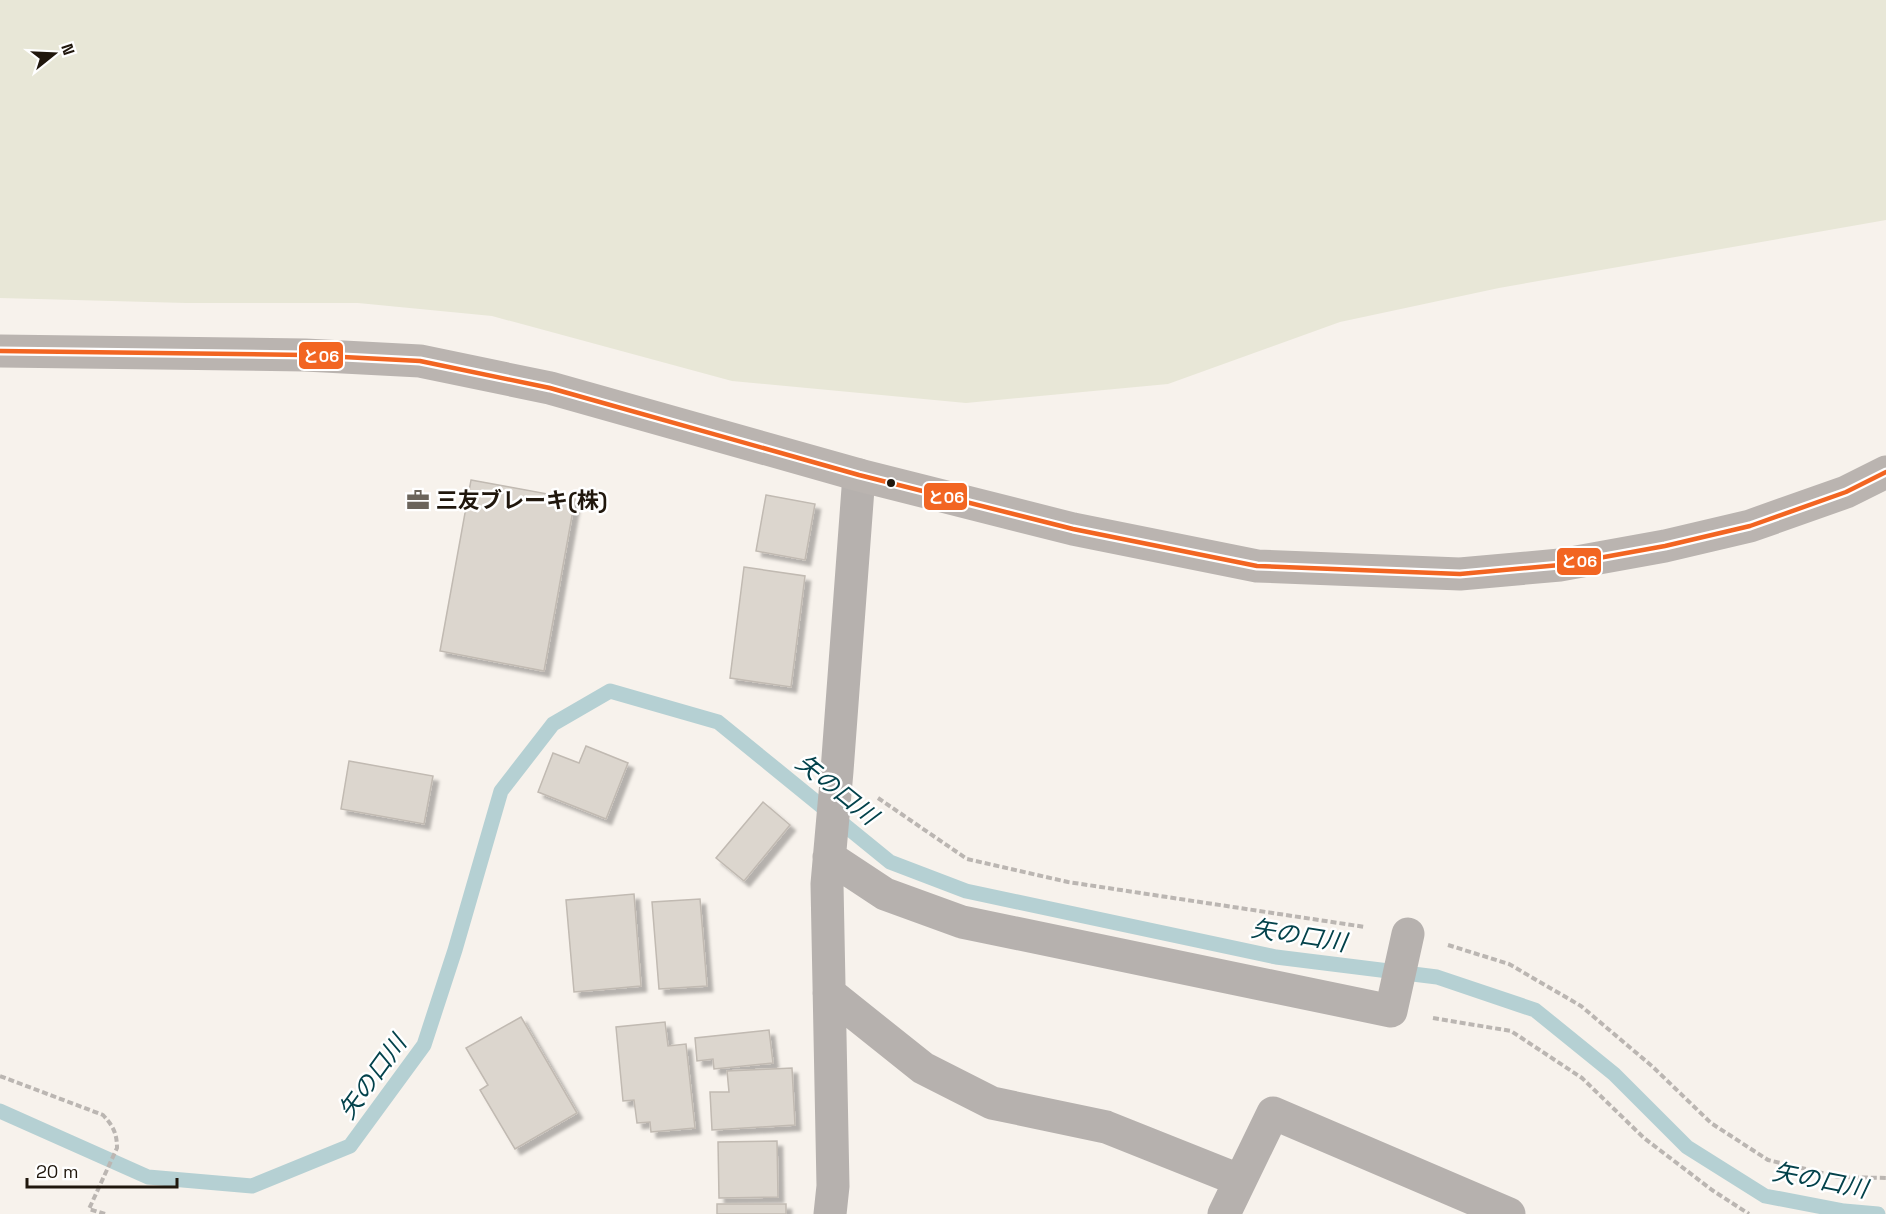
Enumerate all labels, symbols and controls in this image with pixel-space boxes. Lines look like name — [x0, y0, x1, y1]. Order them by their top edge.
north arrow — [24, 24, 84, 84]
text: N — [56, 41, 79, 58]
line badge: と06 — [298, 341, 344, 370]
text: と06 — [303, 346, 339, 367]
unlabelled marker — [885, 477, 897, 489]
line badge: と06 — [923, 482, 968, 511]
place label: 三友ブレーキ(株) — [436, 486, 607, 514]
office icon: 三友ブレーキ(株) — [405, 487, 431, 513]
text: と06 — [928, 487, 964, 508]
line badge: と06 — [1556, 547, 1602, 576]
text: と06 — [1561, 551, 1597, 572]
water label: 矢の口川 — [790, 747, 886, 833]
water label: 矢の口川 — [1249, 912, 1352, 958]
water label: 矢の口川 — [331, 1027, 415, 1125]
scale bar — [27, 1151, 177, 1189]
water label: 矢の口川 — [1770, 1156, 1873, 1205]
text: 20 m — [36, 1160, 79, 1183]

